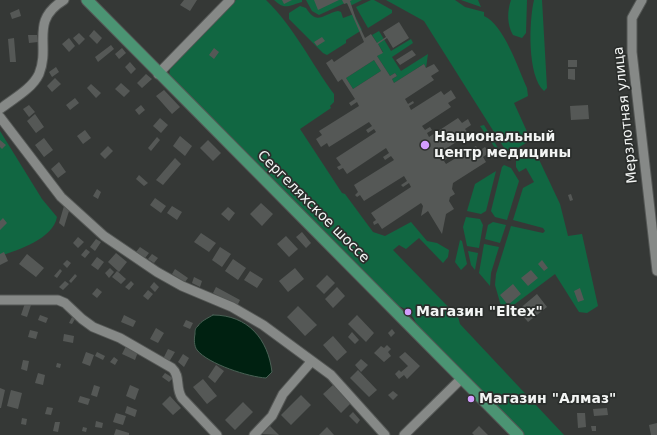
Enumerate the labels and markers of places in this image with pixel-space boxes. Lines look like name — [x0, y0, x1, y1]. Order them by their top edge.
place label: Национальный центр медицины — [434, 129, 571, 162]
marker: Национальный центр медицины — [419, 139, 431, 151]
place label: Магазин "Eltex" — [416, 304, 543, 320]
marker: Магазин "Eltex" — [403, 307, 413, 317]
place label: Магазин "Алмаз" — [479, 391, 616, 407]
marker: Магазин "Алмаз" — [466, 394, 476, 404]

